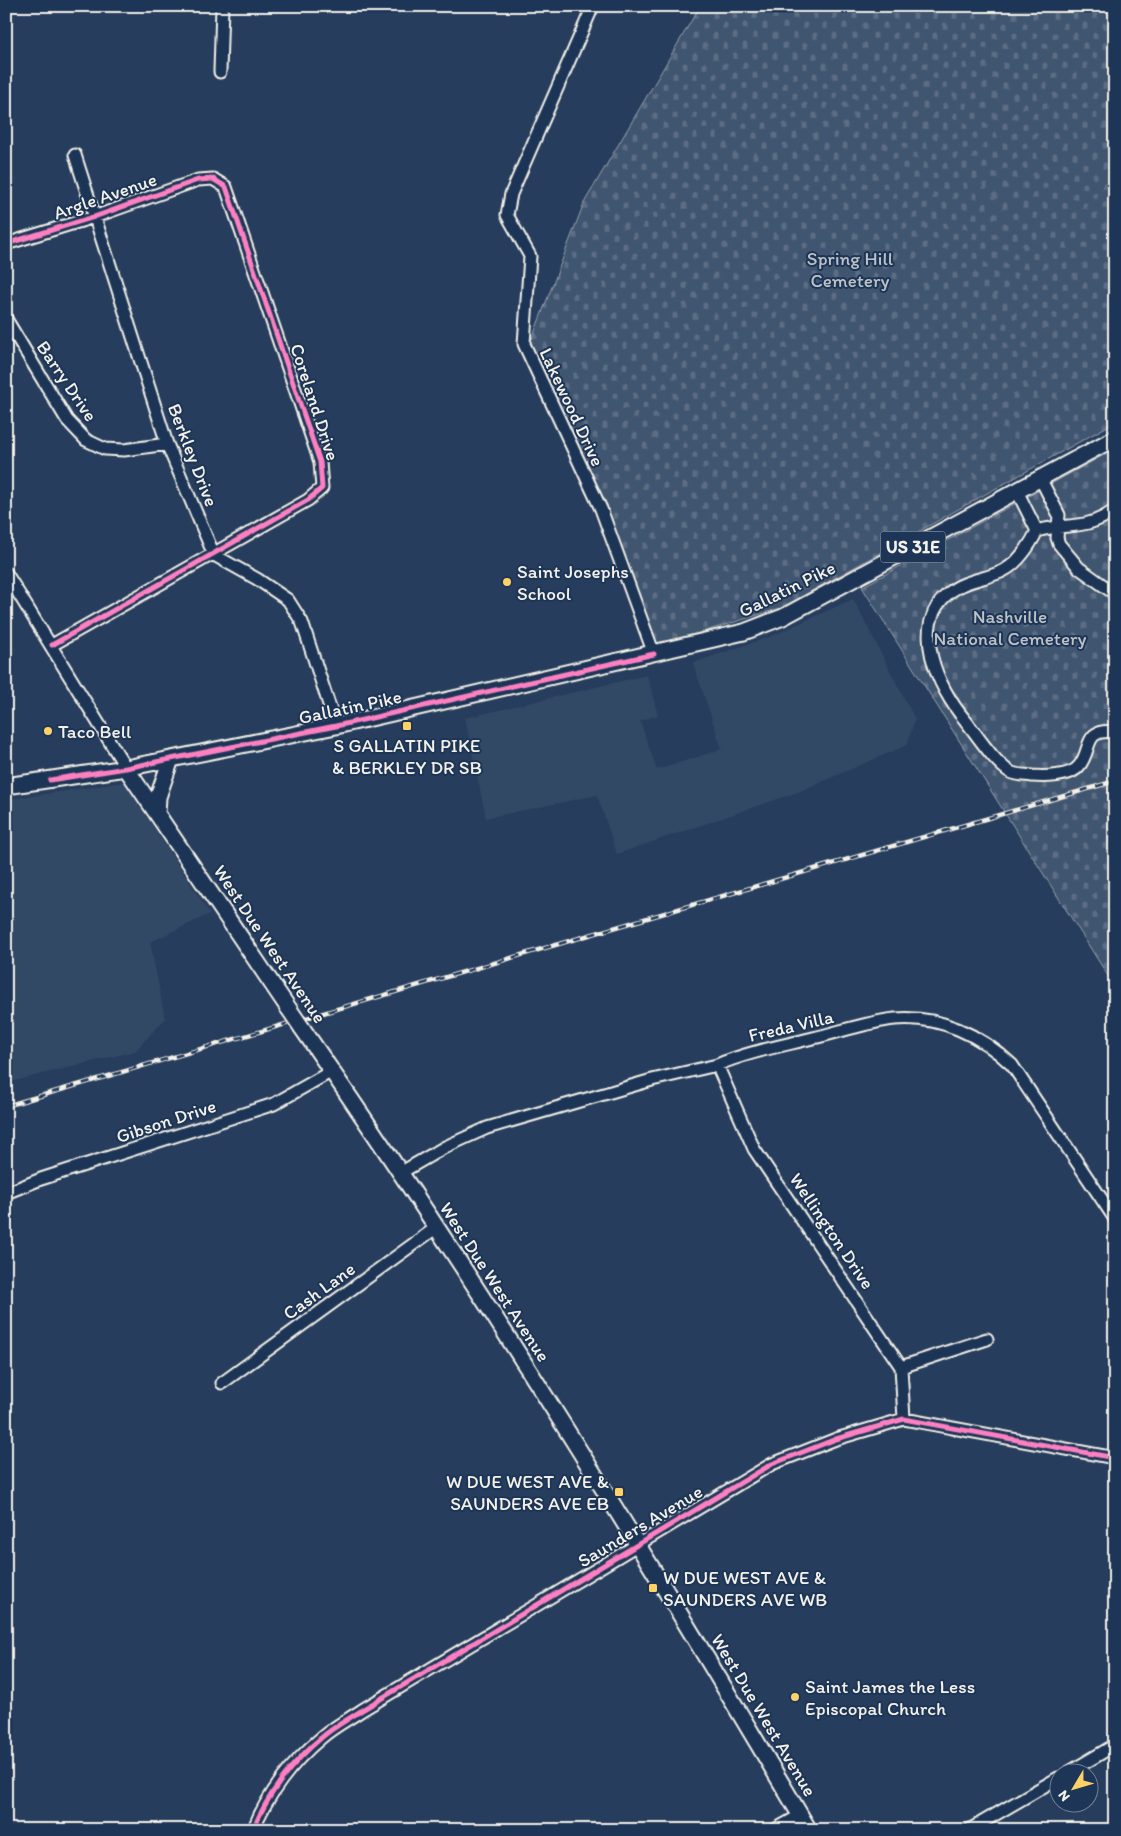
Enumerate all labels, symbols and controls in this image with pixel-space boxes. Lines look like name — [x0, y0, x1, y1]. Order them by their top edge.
street label: Argle Avenue — [50, 168, 160, 224]
park label: Spring Hill Cemetery — [807, 247, 894, 292]
street label: Barry Drive — [32, 336, 102, 426]
street label: Coreland Drive — [285, 341, 345, 463]
street label: Lakewood Drive — [534, 344, 610, 470]
street label: Berkley Drive — [163, 400, 223, 510]
road number: US 31E — [880, 532, 946, 562]
street label: Gallatin Pike — [735, 556, 839, 622]
place label: Saint Josephs School — [517, 560, 629, 605]
marker: Saint Josephs School — [501, 576, 513, 588]
park label: Nashville National Cemetery — [934, 605, 1087, 650]
street label: Gallatin Pike — [296, 685, 404, 729]
place label: Taco Bell — [58, 720, 132, 743]
marker: S GALLATIN PIKE & BERKLEY DR SB — [401, 720, 413, 732]
marker: Taco Bell — [42, 725, 54, 737]
place label: S GALLATIN PIKE & BERKLEY DR SB — [332, 734, 482, 779]
street label: West Due West Avenue — [209, 861, 331, 1027]
street label: Freda Villa — [746, 1005, 836, 1047]
street label: Gibson Drive — [113, 1094, 219, 1148]
street label: Wellington Drive — [785, 1168, 879, 1294]
street label: West Due West Avenue — [435, 1198, 555, 1366]
street label: Cash Lane — [278, 1257, 360, 1325]
place label: W DUE WEST AVE & SAUNDERS AVE EB — [446, 1470, 609, 1515]
street label: Saunders Avenue — [573, 1480, 707, 1572]
marker: W DUE WEST AVE & SAUNDERS AVE EB — [613, 1486, 625, 1498]
place label: W DUE WEST AVE & SAUNDERS AVE WB — [663, 1566, 827, 1611]
marker: W DUE WEST AVE & SAUNDERS AVE WB — [647, 1582, 659, 1594]
street label: West Due West Avenue — [706, 1629, 822, 1801]
place label: Saint James the Less Episcopal Church — [805, 1675, 975, 1720]
marker: Saint James the Less Episcopal Church — [789, 1691, 801, 1703]
north arrow — [1048, 1764, 1098, 1814]
text: N — [1055, 1787, 1074, 1805]

